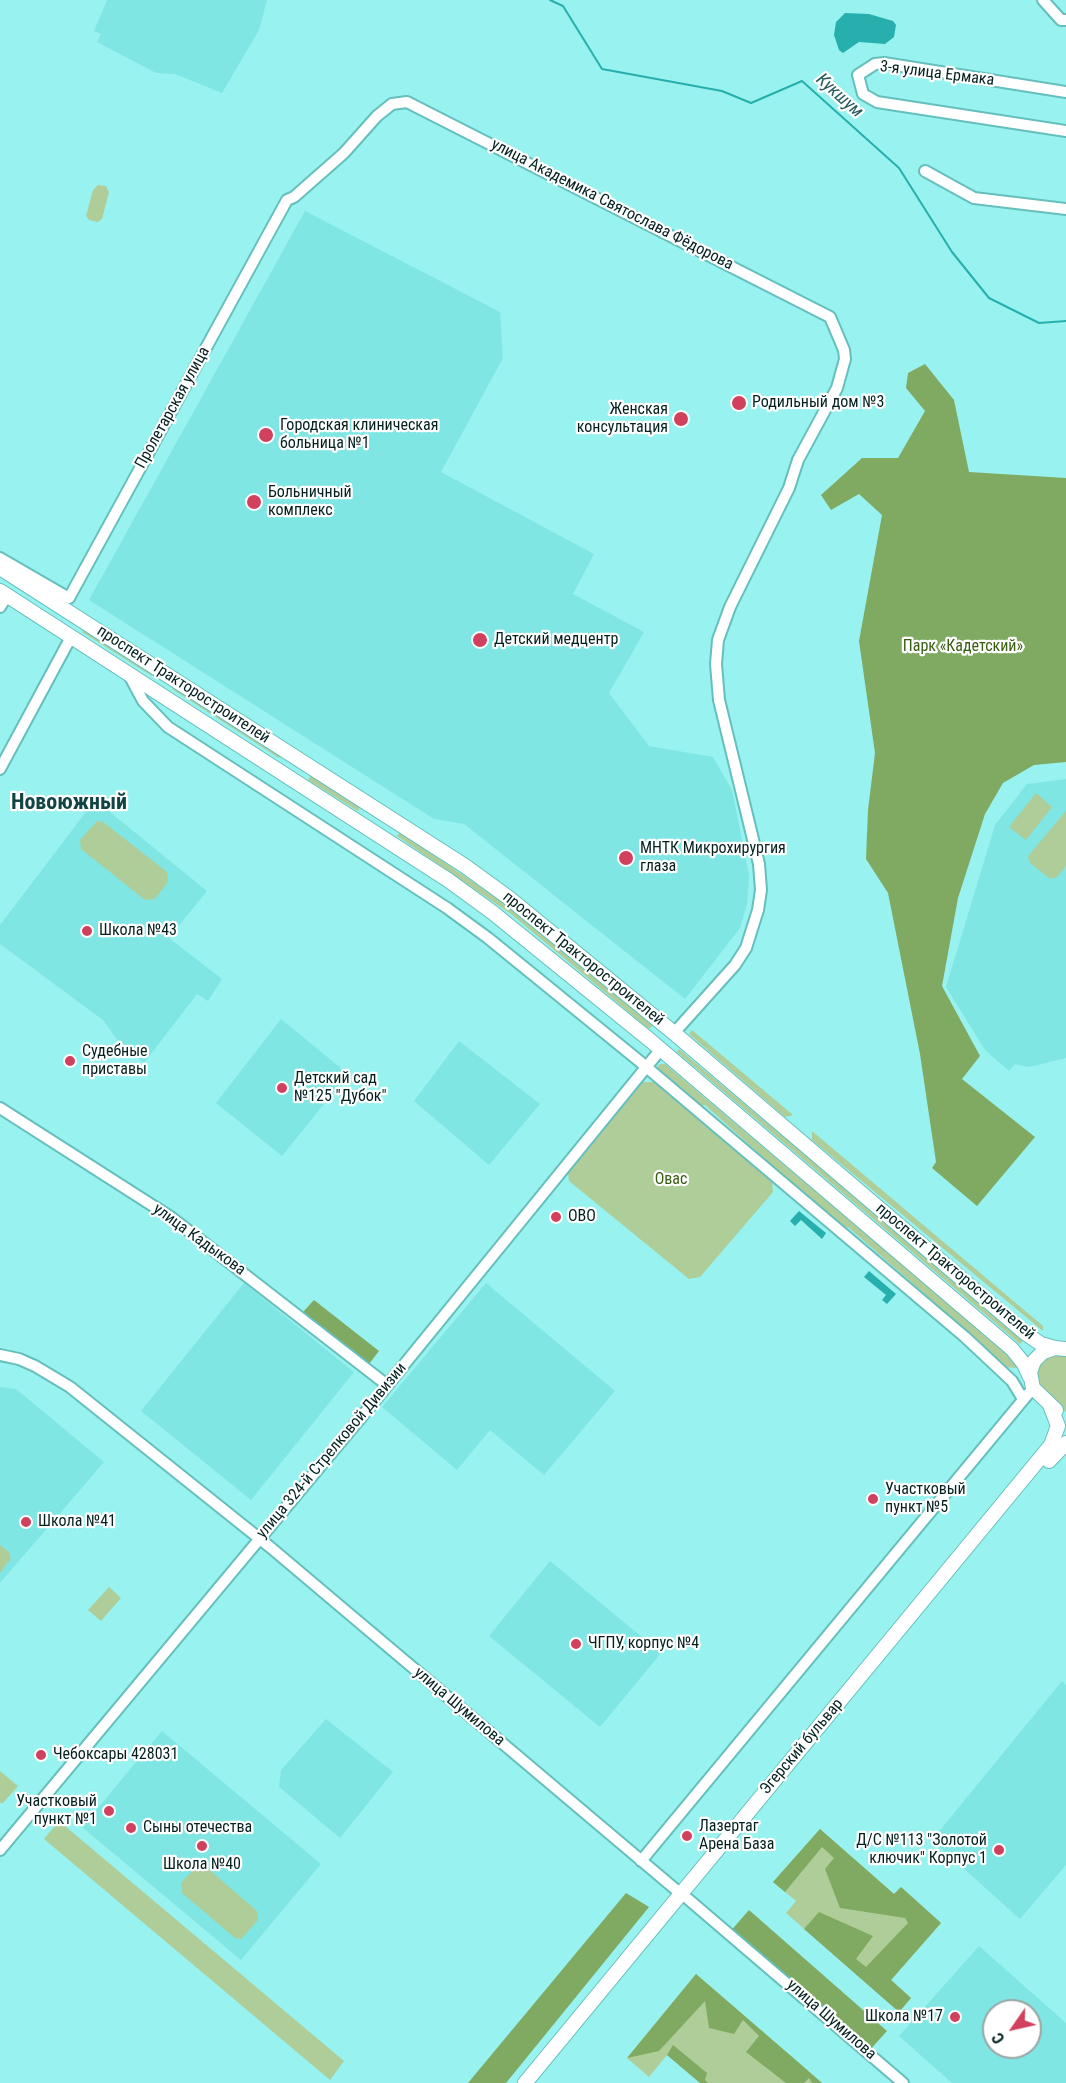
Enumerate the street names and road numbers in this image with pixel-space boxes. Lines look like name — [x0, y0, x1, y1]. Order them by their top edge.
street label: 3-я улица Ермака — [879, 57, 995, 91]
street label: улица Академика Святослава Фёдорова — [488, 135, 736, 275]
street label: Пролетарская улица — [132, 344, 214, 472]
street label: проспект Тракторостроителей — [93, 622, 273, 748]
street label: проспект Тракторостроителей — [498, 888, 668, 1030]
street label: улица Кадыкова — [149, 1200, 249, 1280]
street label: проспект Тракторостроителей — [871, 1200, 1039, 1344]
street label: улица 324-й Стрелковой Дивизии — [253, 1359, 411, 1543]
street label: улица Шумилова — [410, 1663, 508, 1751]
street label: Эгерский бульвар — [756, 1695, 848, 1799]
street label: улица Шумилова — [782, 1976, 880, 2064]

